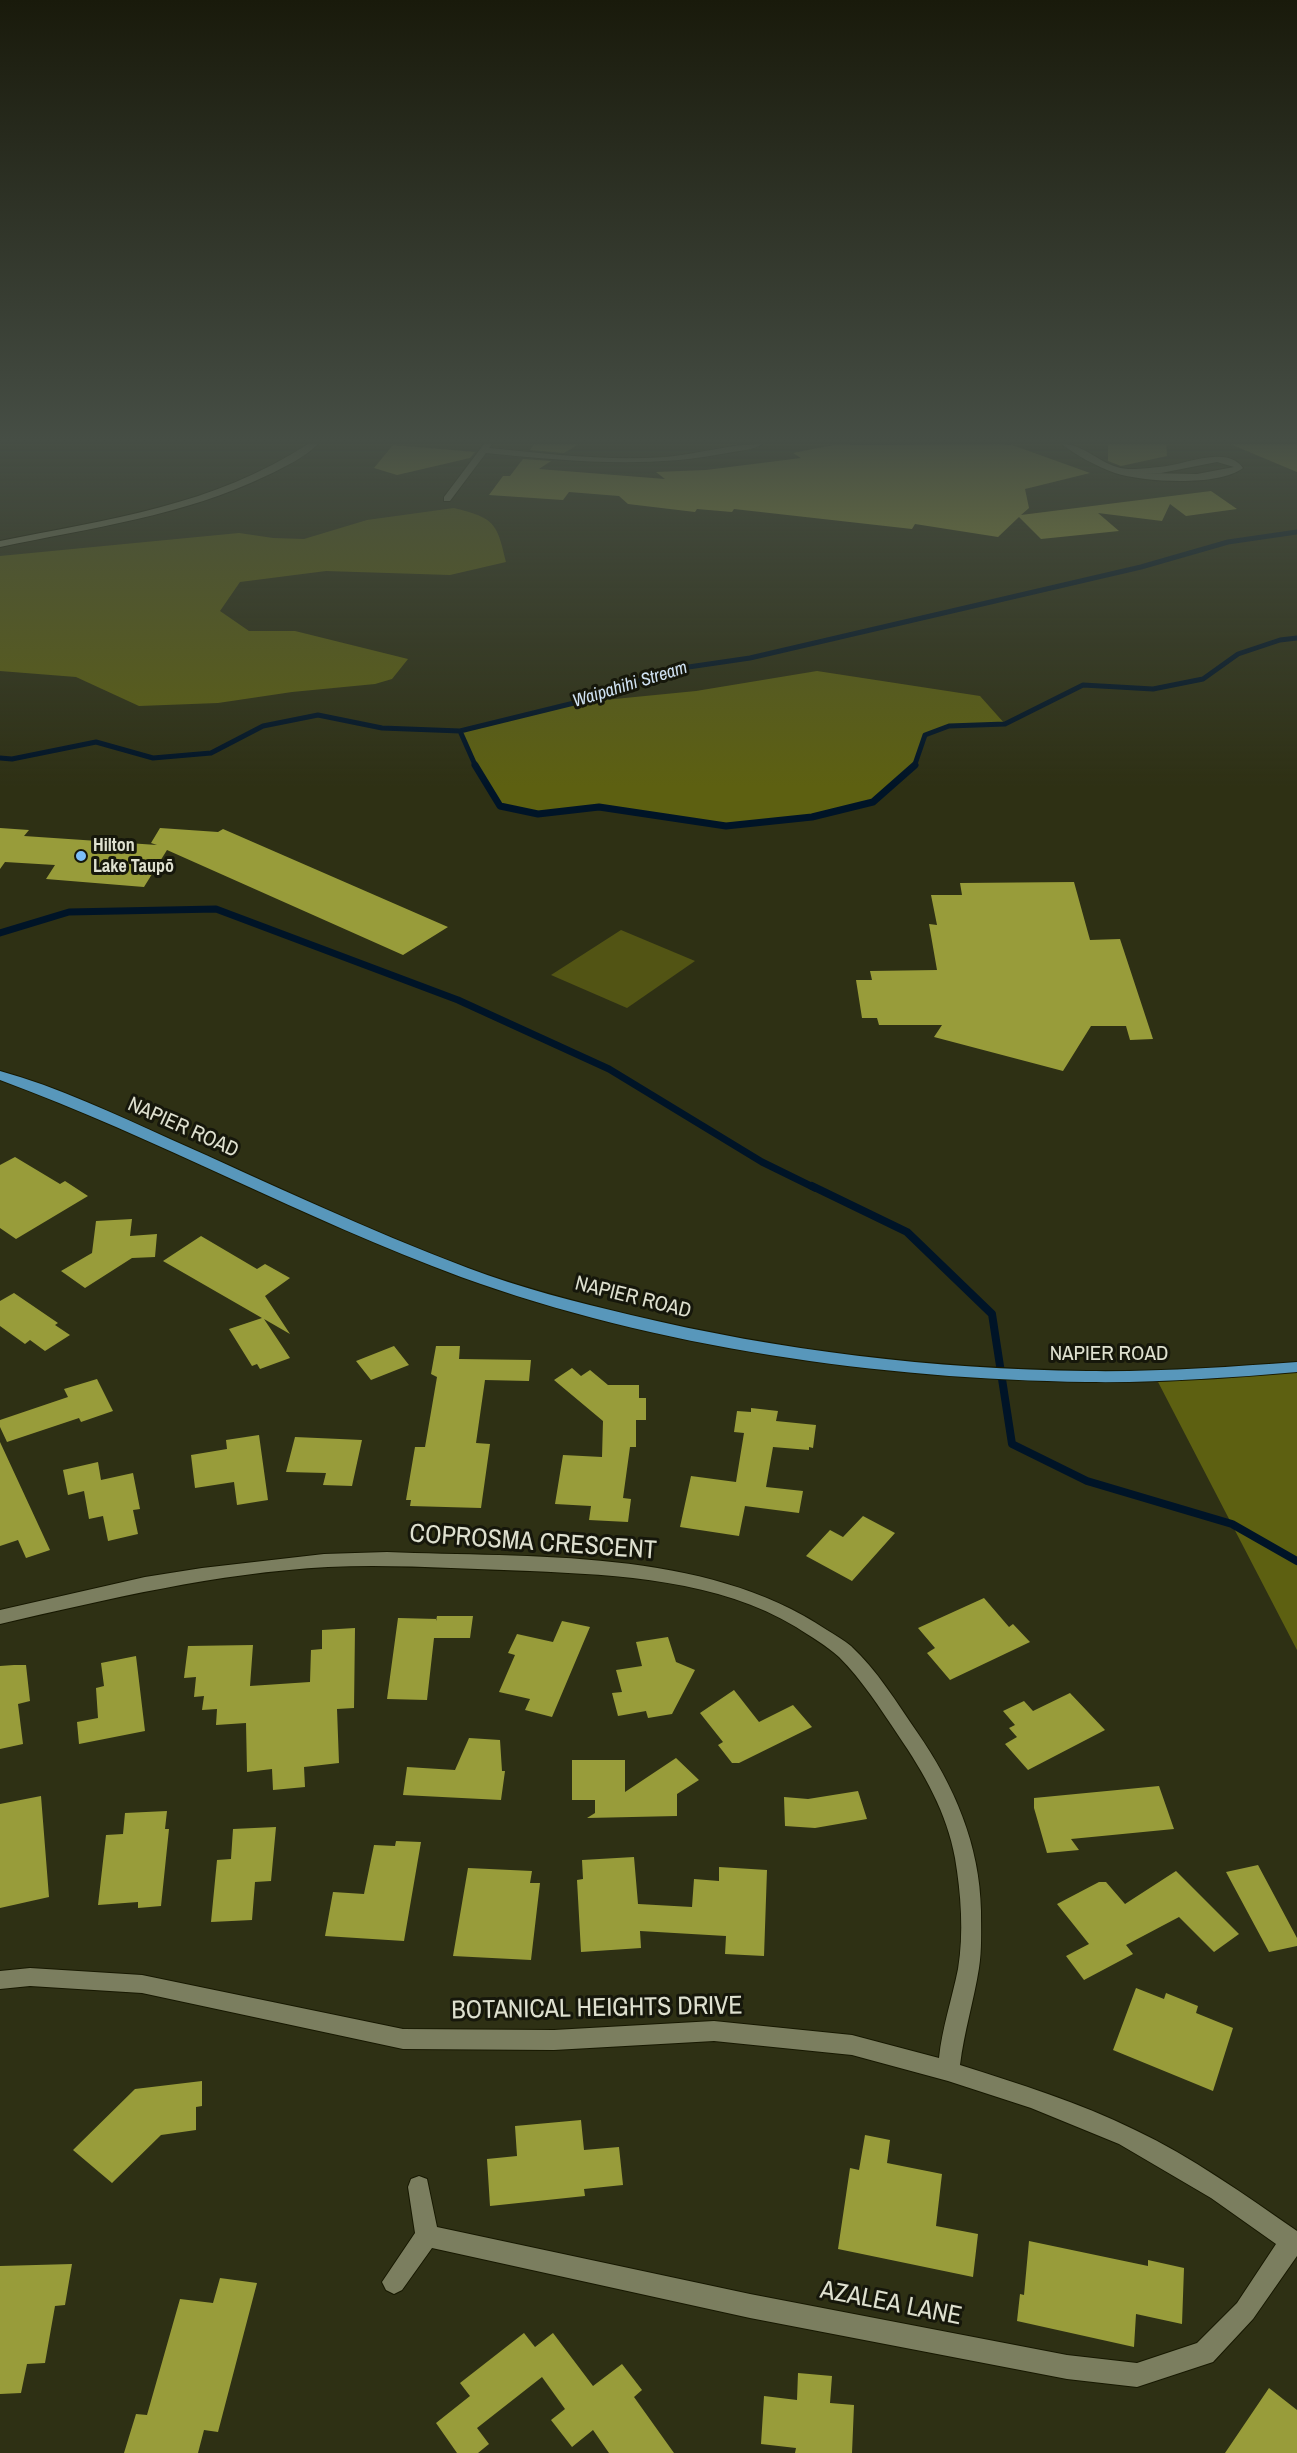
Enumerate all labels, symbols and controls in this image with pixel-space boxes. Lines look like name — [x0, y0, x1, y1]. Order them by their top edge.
water label: Waipahihi Stream — [570, 657, 690, 713]
place label: Hilton Lake Taupō — [93, 835, 174, 878]
marker: Hilton Lake Taupō — [74, 849, 88, 863]
street label: NAPIER ROAD — [124, 1092, 242, 1164]
street label: NAPIER ROAD — [572, 1271, 694, 1325]
street label: NAPIER ROAD — [1050, 1341, 1168, 1367]
street label: COPROSMA CRESCENT — [408, 1519, 658, 1567]
street label: BOTANICAL HEIGHTS DRIVE — [451, 1991, 743, 2027]
street label: AZALEA LANE — [818, 2275, 964, 2333]

